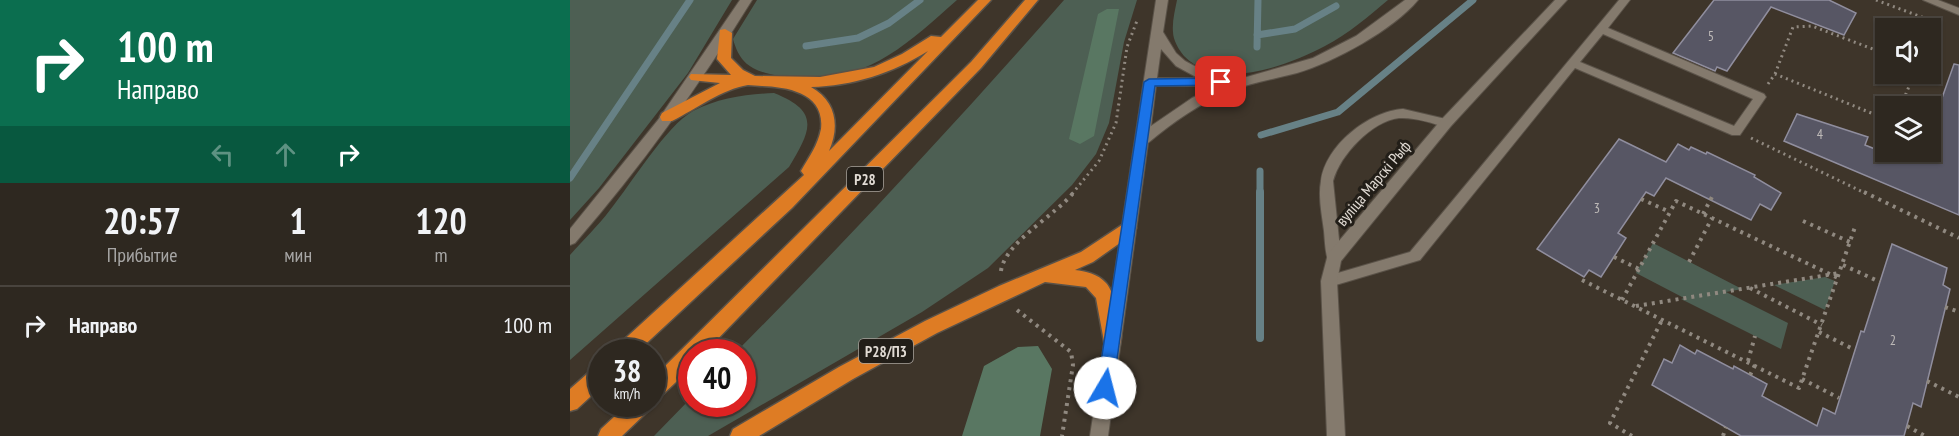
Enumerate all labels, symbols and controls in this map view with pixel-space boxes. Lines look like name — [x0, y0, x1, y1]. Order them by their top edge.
map controls — [1875, 18, 1941, 162]
button: sound — [1875, 18, 1941, 84]
text: 100 m — [117, 19, 214, 74]
icon: right — [18, 24, 96, 102]
house number: 5 — [1708, 27, 1714, 45]
pin — [1195, 56, 1246, 107]
icon: arrive — [1204, 65, 1237, 98]
text: Направо — [117, 72, 199, 106]
button: layers — [1875, 96, 1941, 162]
house number: 4 — [1817, 125, 1824, 143]
street label: вуліца Марскі Рыф — [1331, 136, 1415, 230]
icon: left — [206, 138, 239, 171]
icon: ahead — [269, 138, 302, 171]
icon: right — [332, 138, 365, 171]
road number: Р28 — [847, 167, 883, 191]
text: 20:57 — [103, 197, 181, 244]
text: 1 — [290, 197, 307, 244]
text: 120 — [415, 197, 467, 244]
house number: 3 — [1594, 199, 1600, 217]
text: Прибытие — [107, 242, 178, 268]
text: мин — [284, 242, 312, 268]
text: m — [435, 242, 448, 268]
icon: right — [18, 309, 51, 342]
text: Направо — [69, 311, 137, 339]
text: 100 m — [503, 311, 552, 339]
house number: 2 — [1890, 331, 1896, 349]
speed limit sign: 40 — [678, 339, 756, 417]
road number: Р28/П3 — [859, 339, 913, 363]
text: 38 — [613, 351, 641, 390]
position arrow — [1073, 356, 1137, 420]
text: km/h — [614, 384, 640, 403]

